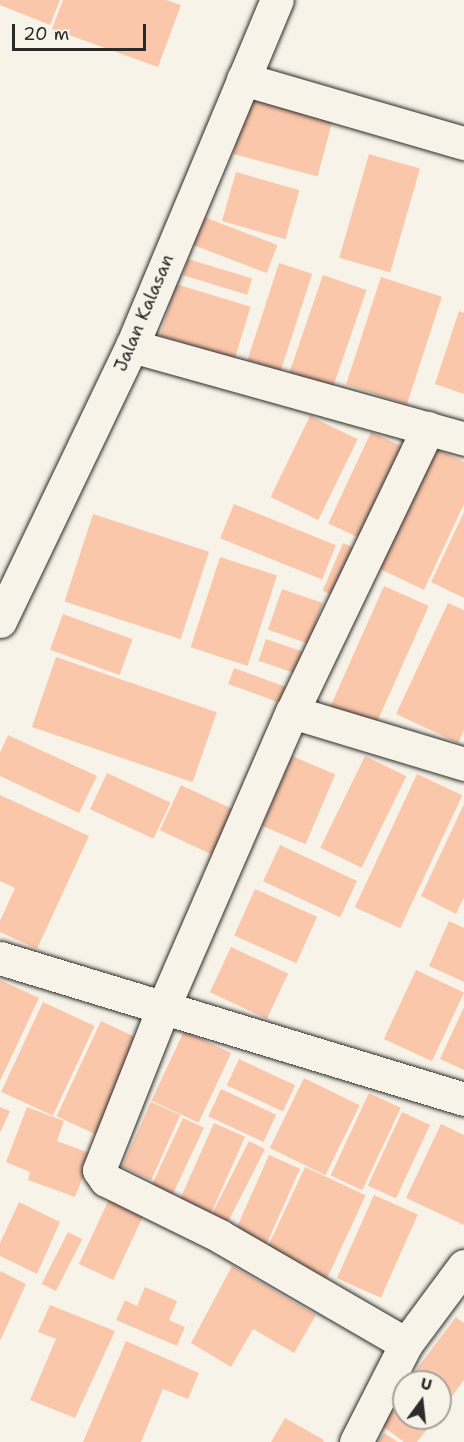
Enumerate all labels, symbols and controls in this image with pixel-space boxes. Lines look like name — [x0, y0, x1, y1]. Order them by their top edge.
scale bar — [15, 12, 148, 50]
text: 20 m — [23, 22, 69, 46]
street label: Jalan Kalasan — [110, 251, 178, 375]
north arrow — [392, 1370, 452, 1430]
text: U — [418, 1373, 434, 1396]

